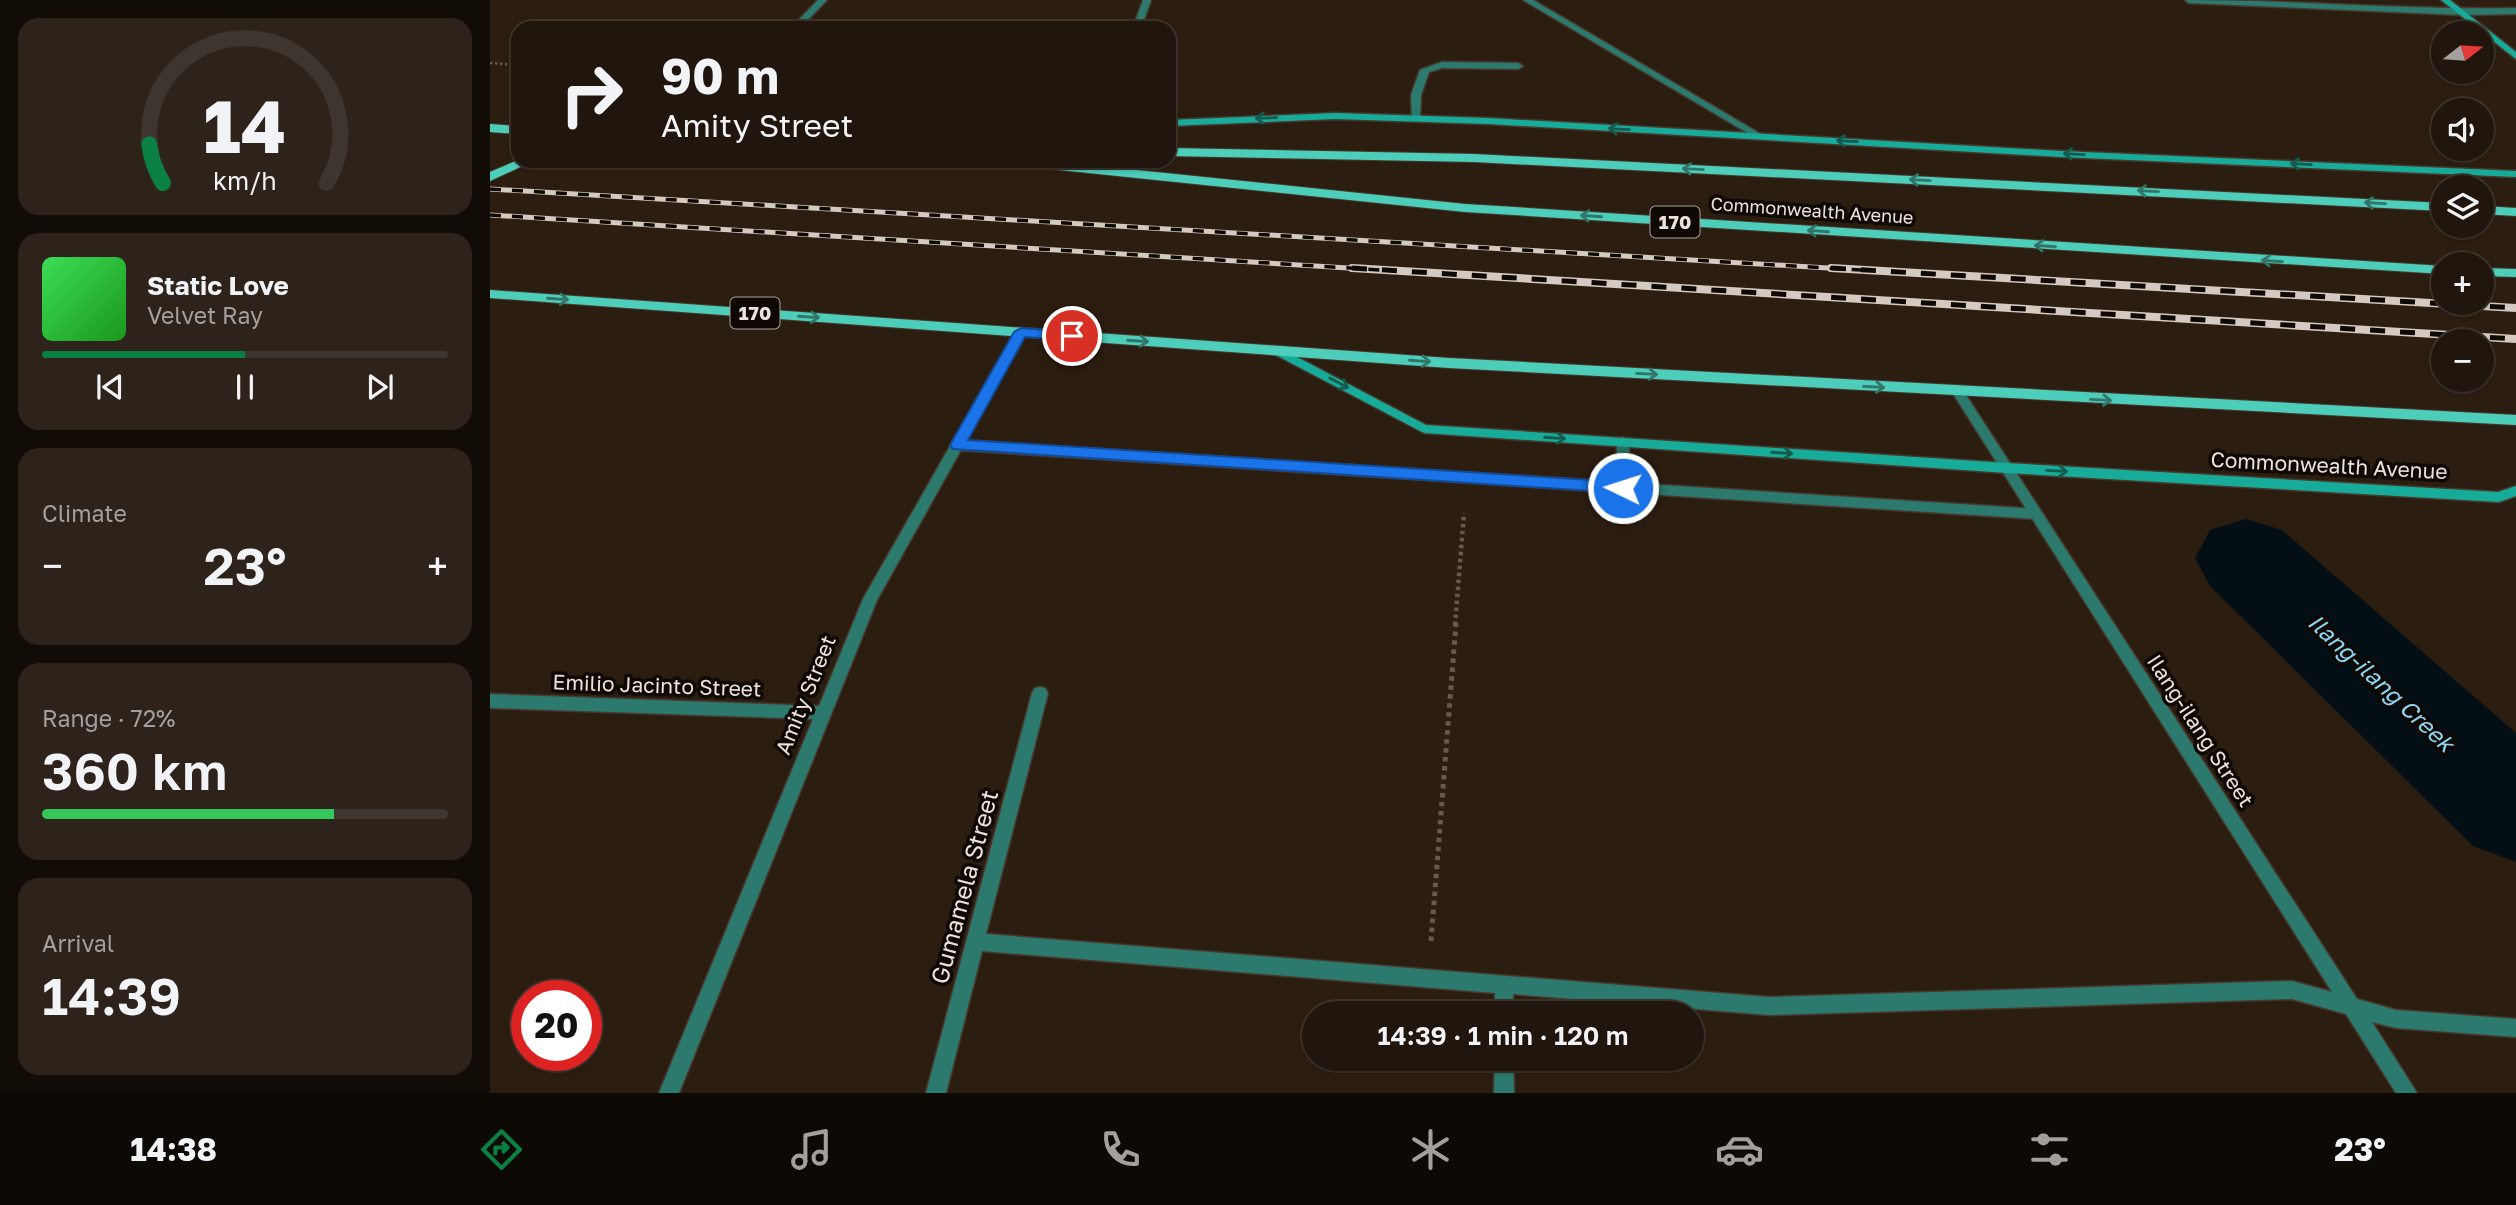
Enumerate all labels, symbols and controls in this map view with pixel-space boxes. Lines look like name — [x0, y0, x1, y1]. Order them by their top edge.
north arrow — [2431, 21, 2494, 84]
map controls — [2431, 21, 2494, 392]
text: 90 m — [661, 46, 779, 105]
icon: right — [546, 49, 637, 140]
text: 14 — [204, 82, 287, 169]
button: sound — [2431, 98, 2494, 161]
text: Amity Street — [661, 106, 853, 144]
one-way arrow — [1255, 112, 1278, 125]
one-way arrow — [1608, 123, 1631, 136]
one-way arrow — [1836, 134, 1858, 147]
one-way arrow — [2062, 148, 2085, 161]
one-way arrow — [2290, 158, 2313, 171]
one-way arrow — [1682, 162, 1705, 175]
text: km/h — [213, 164, 277, 195]
one-way arrow — [1909, 174, 1932, 187]
button: layers — [2431, 175, 2494, 238]
one-way arrow — [2136, 185, 2159, 198]
street label: Commonwealth Avenue — [1710, 192, 1914, 228]
one-way arrow — [2364, 197, 2387, 210]
road number: 170 — [1650, 206, 1700, 238]
one-way arrow — [1580, 210, 1603, 223]
one-way arrow — [1807, 224, 1830, 237]
one-way arrow — [2034, 239, 2057, 252]
button: + — [2431, 252, 2494, 315]
one-way arrow — [2261, 254, 2284, 267]
text: Static Love — [147, 270, 289, 301]
one-way arrow — [546, 292, 569, 305]
road number: 170 — [730, 298, 780, 328]
text: Velvet Ray — [147, 301, 263, 329]
pin — [1042, 306, 1102, 366]
one-way arrow — [798, 311, 820, 324]
icon: arrive — [1053, 317, 1091, 355]
button: − — [2431, 329, 2494, 392]
one-way arrow — [1126, 335, 1148, 348]
one-way arrow — [1408, 355, 1431, 368]
icon: previous — [91, 368, 129, 406]
icon: pause — [226, 368, 264, 406]
icon: next — [361, 368, 399, 406]
one-way arrow — [1635, 368, 1658, 381]
one-way arrow — [1328, 377, 1348, 391]
one-way arrow — [1862, 381, 1885, 394]
one-way arrow — [2089, 393, 2112, 406]
one-way arrow — [1543, 431, 1566, 444]
street label: Commonwealth Avenue — [2210, 446, 2448, 484]
one-way arrow — [1770, 447, 1792, 460]
position arrow — [1586, 451, 1660, 525]
one-way arrow — [2046, 464, 2069, 477]
text: Climate — [42, 499, 127, 527]
text: 23° — [204, 534, 286, 596]
text: − — [42, 543, 63, 588]
text: + — [427, 543, 448, 588]
water label: Ilang-ilang Creek — [2303, 608, 2462, 758]
street label: Amity Street — [769, 631, 841, 758]
street label: Ilang-ilang Street — [2142, 649, 2260, 812]
street label: Emilio Jacinto Street — [552, 668, 762, 702]
text: Range · 72% — [42, 704, 175, 732]
text: 360 km — [42, 739, 227, 801]
street label: Gumamela Street — [924, 786, 1003, 987]
text: Arrival — [42, 929, 114, 957]
text: 14:39 — [42, 964, 181, 1026]
speed limit sign: 20 — [511, 980, 602, 1071]
text: 14:39 · 1 min · 120 m — [1377, 1020, 1629, 1051]
icon: directions — [477, 1125, 526, 1174]
icon: music — [787, 1125, 836, 1174]
icon: phone — [1096, 1125, 1145, 1174]
icon: climate — [1406, 1125, 1455, 1174]
icon: car — [1715, 1125, 1764, 1174]
icon: filters — [2025, 1125, 2074, 1174]
text: 14:38 — [130, 1130, 217, 1168]
text: 23° — [2334, 1130, 2386, 1168]

